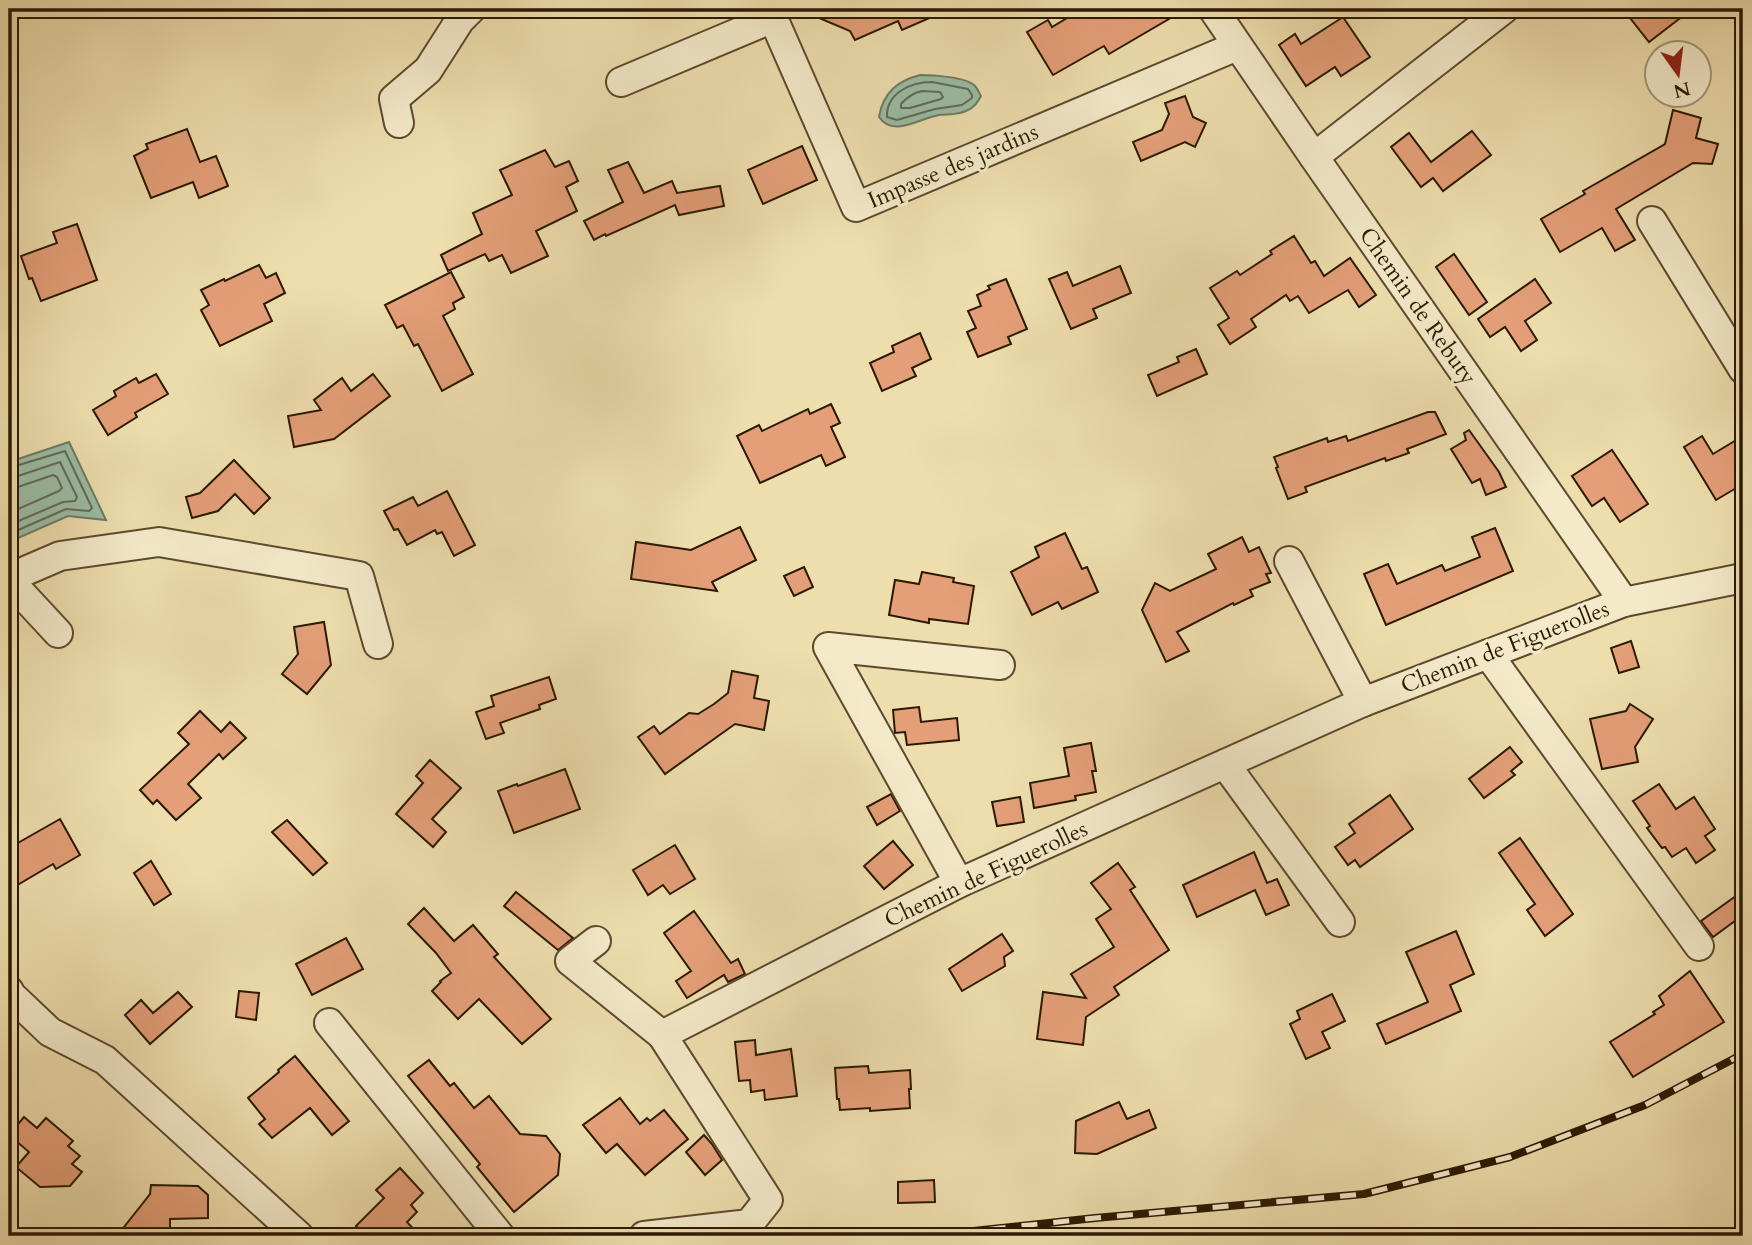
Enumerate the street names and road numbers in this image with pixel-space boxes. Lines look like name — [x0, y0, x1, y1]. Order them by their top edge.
street label: Impasse des jardins — [863, 116, 1043, 216]
street label: Chemin de Rebuty — [1352, 221, 1484, 391]
street label: Chemin de Figuerolles — [1396, 593, 1614, 701]
street label: Chemin de Figuerolles — [879, 813, 1093, 935]

